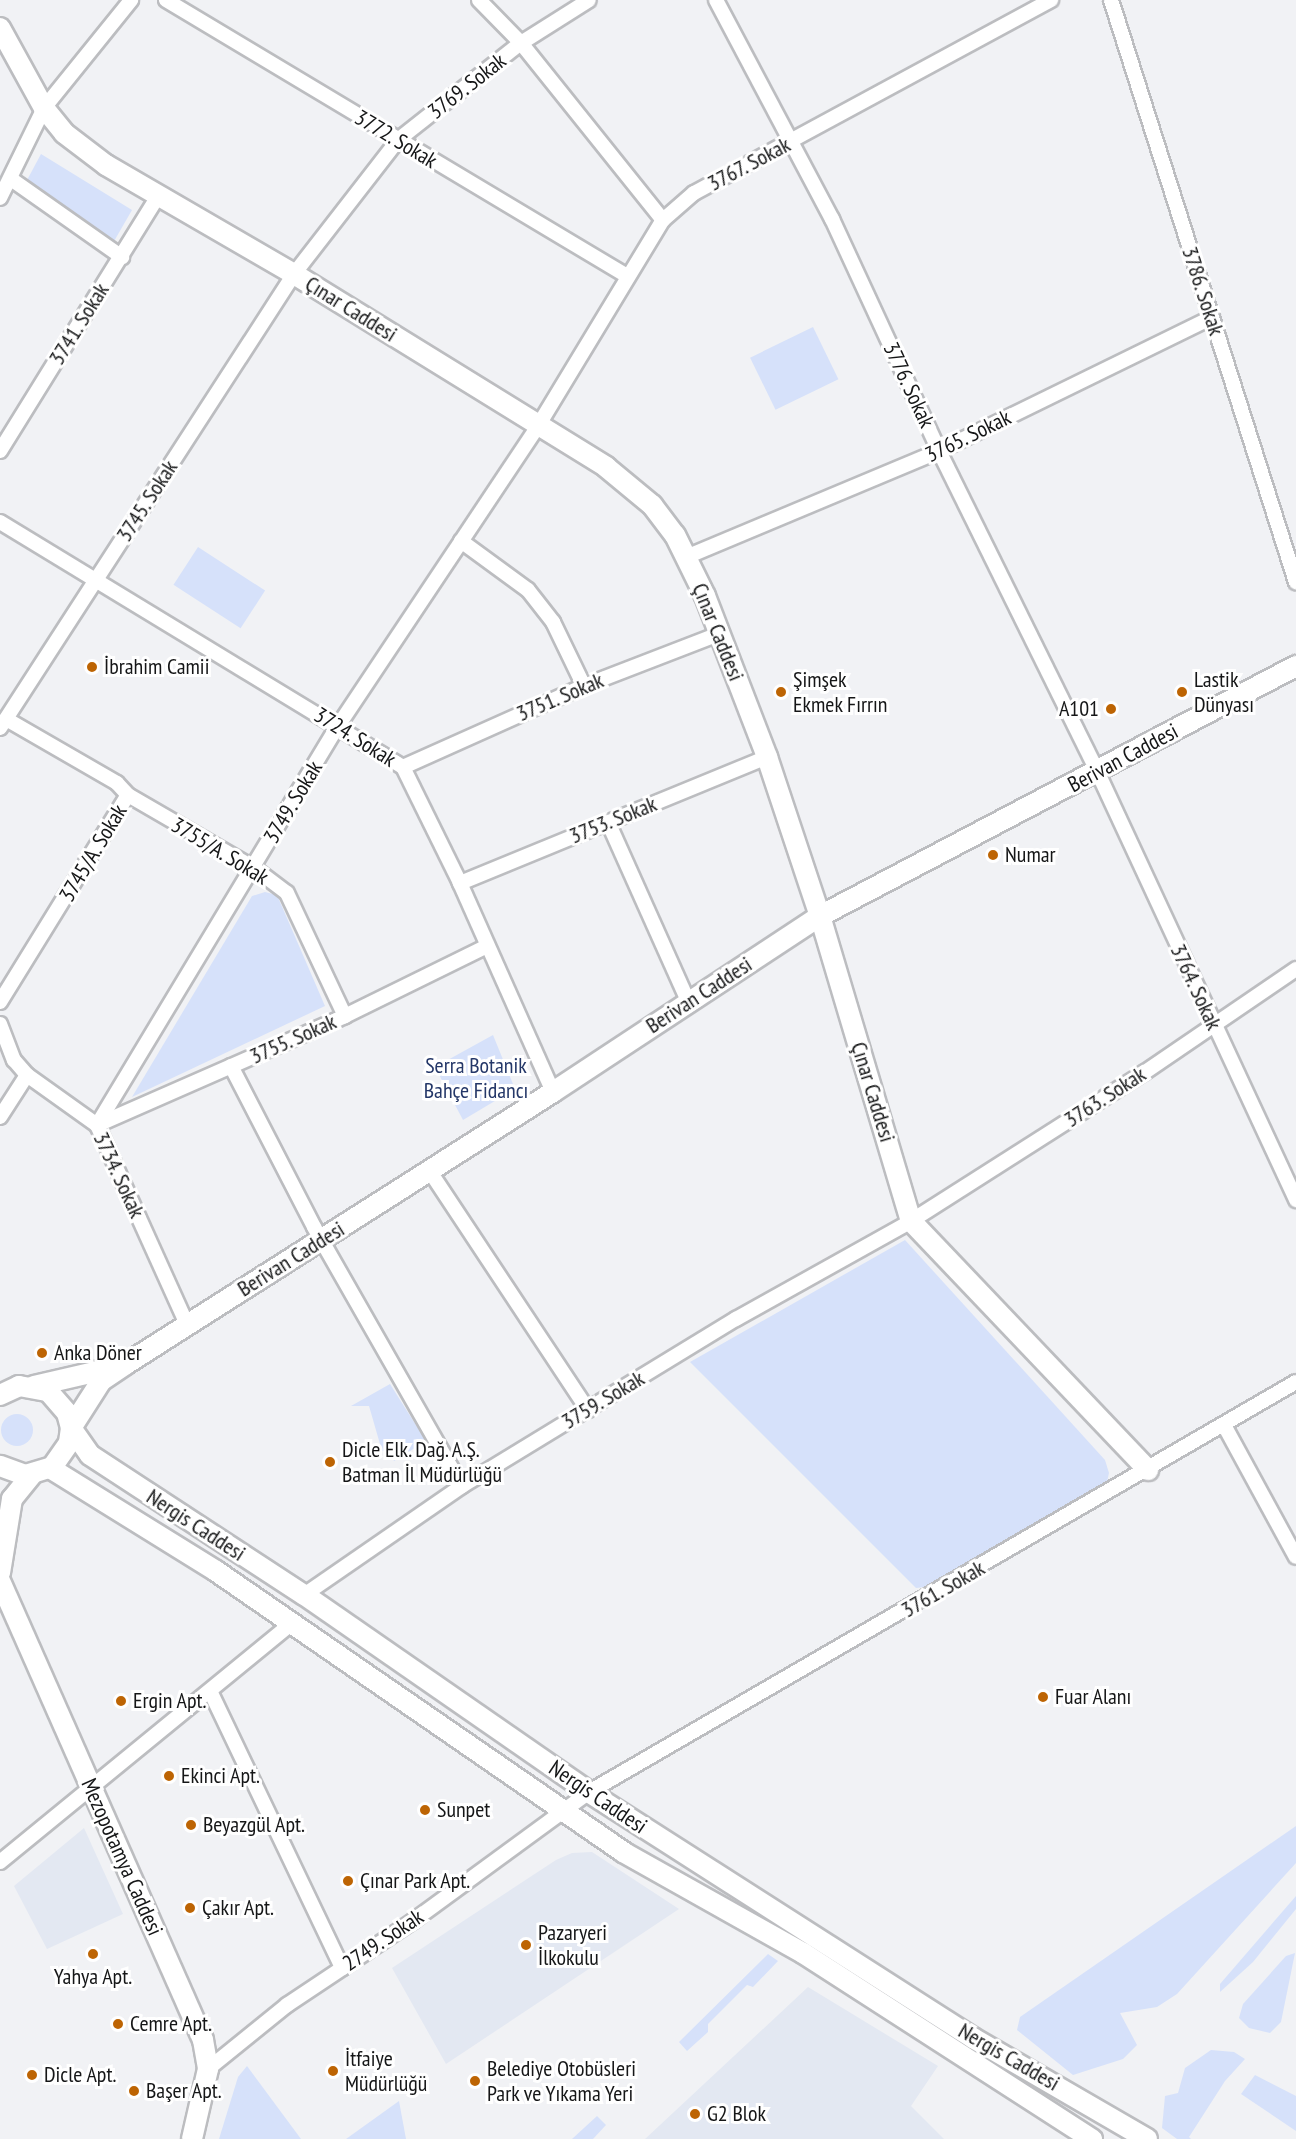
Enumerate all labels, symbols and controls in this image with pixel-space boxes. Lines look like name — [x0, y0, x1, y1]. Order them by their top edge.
street label: 3769. Sokak — [422, 47, 512, 125]
street label: 3772. Sokak — [349, 104, 443, 174]
street label: 3767. Sokak — [703, 131, 795, 197]
street label: 3786. Sokak — [1176, 243, 1230, 339]
street label: Çınar Caddesi — [300, 271, 402, 347]
street label: 3741. Sokak — [43, 278, 115, 370]
street label: 3776. Sokak — [877, 337, 941, 433]
street label: 3765. Sokak — [920, 404, 1016, 468]
street label: 3745. Sokak — [111, 455, 183, 547]
street label: Çınar Caddesi — [686, 579, 750, 685]
place label: İbrahim Camii — [104, 654, 209, 680]
marker: İbrahim Camii — [85, 660, 99, 674]
place label: Şimşek Ekmek Fırrın — [793, 666, 888, 718]
place label: Lastik Dünyası — [1194, 666, 1254, 718]
street label: 3751. Sokak — [512, 667, 608, 727]
marker: Şimşek Ekmek Fırrın — [774, 685, 788, 699]
marker: Lastik Dünyası — [1175, 685, 1189, 699]
place label: A101 — [1059, 696, 1099, 722]
street label: 3724. Sokak — [309, 701, 401, 773]
marker: A101 — [1104, 702, 1118, 716]
street label: Berivan Caddesi — [1063, 718, 1183, 798]
street label: 3749. Sokak — [258, 755, 328, 849]
street label: 3753. Sokak — [565, 790, 661, 850]
street label: 3745/A. Sokak — [53, 799, 133, 907]
street label: 3755/A. Sokak — [166, 811, 274, 891]
place label: Numar — [1005, 842, 1056, 868]
marker: Numar — [986, 848, 1000, 862]
street label: 3764. Sokak — [1164, 939, 1228, 1035]
street label: Berivan Caddesi — [641, 951, 757, 1039]
street label: 3755. Sokak — [245, 1008, 341, 1070]
street label: Çınar Caddesi — [845, 1039, 901, 1145]
park label: Serra Botanik Bahçe Fidancı — [424, 1052, 528, 1104]
street label: 3763. Sokak — [1059, 1061, 1151, 1133]
street label: 3734. Sokak — [87, 1127, 151, 1223]
street label: Berivan Caddesi — [233, 1216, 349, 1302]
place label: Anka Döner — [54, 1340, 142, 1366]
marker: Anka Döner — [35, 1346, 49, 1360]
street label: 3759. Sokak — [556, 1365, 650, 1435]
place label: Dicle Elk. Dağ. A.Ş. Batman İl Müdürlüğü — [342, 1436, 502, 1488]
marker: Dicle Elk. Dağ. A.Ş. Batman İl Müdürlüğü — [323, 1455, 337, 1469]
street label: Nergis Caddesi — [142, 1483, 250, 1567]
street label: 3761. Sokak — [896, 1554, 990, 1624]
place label: Fuar Alanı — [1055, 1684, 1132, 1710]
place label: Ergin Apt. — [133, 1688, 207, 1714]
marker: Fuar Alanı — [1036, 1690, 1050, 1704]
marker: Ergin Apt. — [114, 1694, 128, 1708]
street label: Nergis Caddesi — [544, 1755, 652, 1839]
place label: Ekinci Apt. — [181, 1763, 261, 1789]
marker: Ekinci Apt. — [162, 1769, 176, 1783]
street label: Mezopotamya Caddesi — [76, 1774, 168, 1940]
place label: Sunpet — [437, 1797, 490, 1823]
marker: Sunpet — [418, 1803, 432, 1817]
place label: Beyazgül Apt. — [203, 1812, 306, 1838]
marker: Beyazgül Apt. — [184, 1818, 198, 1832]
place label: Çınar Park Apt. — [360, 1868, 471, 1894]
marker: Çınar Park Apt. — [341, 1874, 355, 1888]
place label: Çakır Apt. — [202, 1895, 275, 1921]
marker: Çakır Apt. — [183, 1901, 197, 1915]
street label: 2749. Sokak — [337, 1903, 429, 1977]
place label: Pazaryeri İlkokulu — [538, 1919, 607, 1970]
marker: Pazaryeri İlkokulu — [519, 1938, 533, 1952]
marker: Yahya Apt. — [86, 1947, 100, 1961]
place label: Yahya Apt. — [54, 1964, 132, 1990]
place label: Cemre Apt. — [130, 2011, 213, 2037]
marker: Cemre Apt. — [111, 2017, 125, 2031]
street label: Nergis Caddesi — [954, 2018, 1064, 2096]
place label: İtfaiye Müdürlüğü — [345, 2045, 427, 2096]
place label: Belediye Otobüsleri Park ve Yıkama Yeri — [487, 2055, 636, 2106]
place label: Dicle Apt. — [44, 2062, 117, 2088]
marker: İtfaiye Müdürlüğü — [326, 2064, 340, 2078]
marker: Dicle Apt. — [25, 2068, 39, 2082]
marker: Belediye Otobüsleri Park ve Yıkama Yeri — [468, 2074, 482, 2088]
place label: Başer Apt. — [146, 2078, 222, 2104]
marker: Başer Apt. — [127, 2084, 141, 2098]
place label: G2 Blok — [707, 2101, 766, 2127]
marker: G2 Blok — [688, 2107, 702, 2121]

